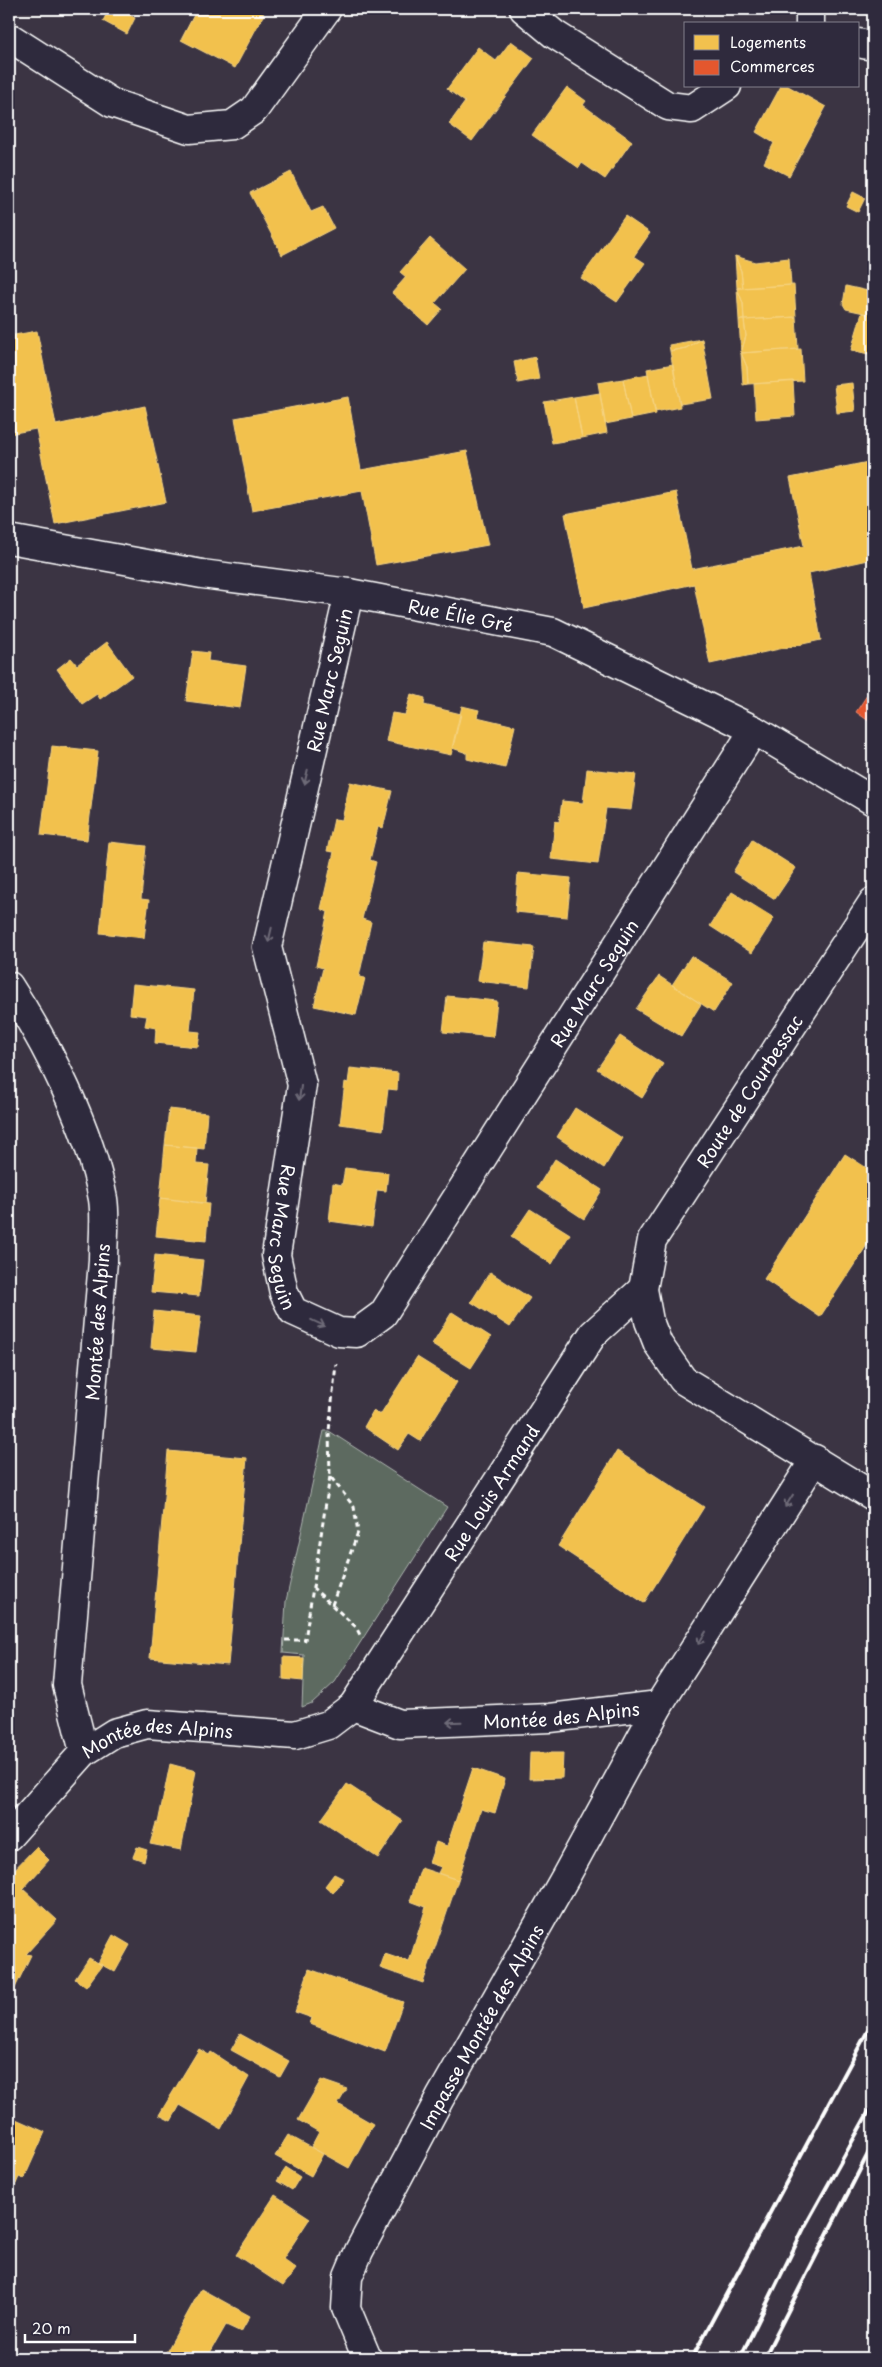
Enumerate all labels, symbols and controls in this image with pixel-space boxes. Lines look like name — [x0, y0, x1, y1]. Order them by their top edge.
legend — [684, 22, 860, 88]
text: Logements — [730, 30, 806, 53]
text: Commerces — [730, 54, 815, 77]
street label: Rue Élie Gré — [406, 591, 515, 638]
street label: Rue Marc Seguin — [299, 605, 359, 755]
one-way arrow — [301, 768, 310, 784]
street label: Rue Marc Seguin — [543, 913, 644, 1052]
one-way arrow — [265, 927, 274, 943]
street label: Route de Courbessac — [689, 1009, 809, 1173]
one-way arrow — [295, 1085, 305, 1101]
street label: Rue Marc Seguin — [262, 1163, 304, 1314]
street label: Montée des Alpins — [78, 1243, 116, 1401]
one-way arrow — [310, 1318, 325, 1328]
street label: Rue Louis Armand — [437, 1419, 545, 1566]
one-way arrow — [784, 1493, 794, 1507]
one-way arrow — [696, 1630, 706, 1644]
street label: Montée des Alpins — [482, 1694, 641, 1734]
street label: Montée des Alpins — [76, 1710, 234, 1764]
one-way arrow — [447, 1717, 463, 1726]
street label: Impasse Montée des Alpins — [412, 1919, 550, 2134]
scale bar — [25, 2312, 135, 2344]
text: 20 m — [32, 2316, 71, 2339]

